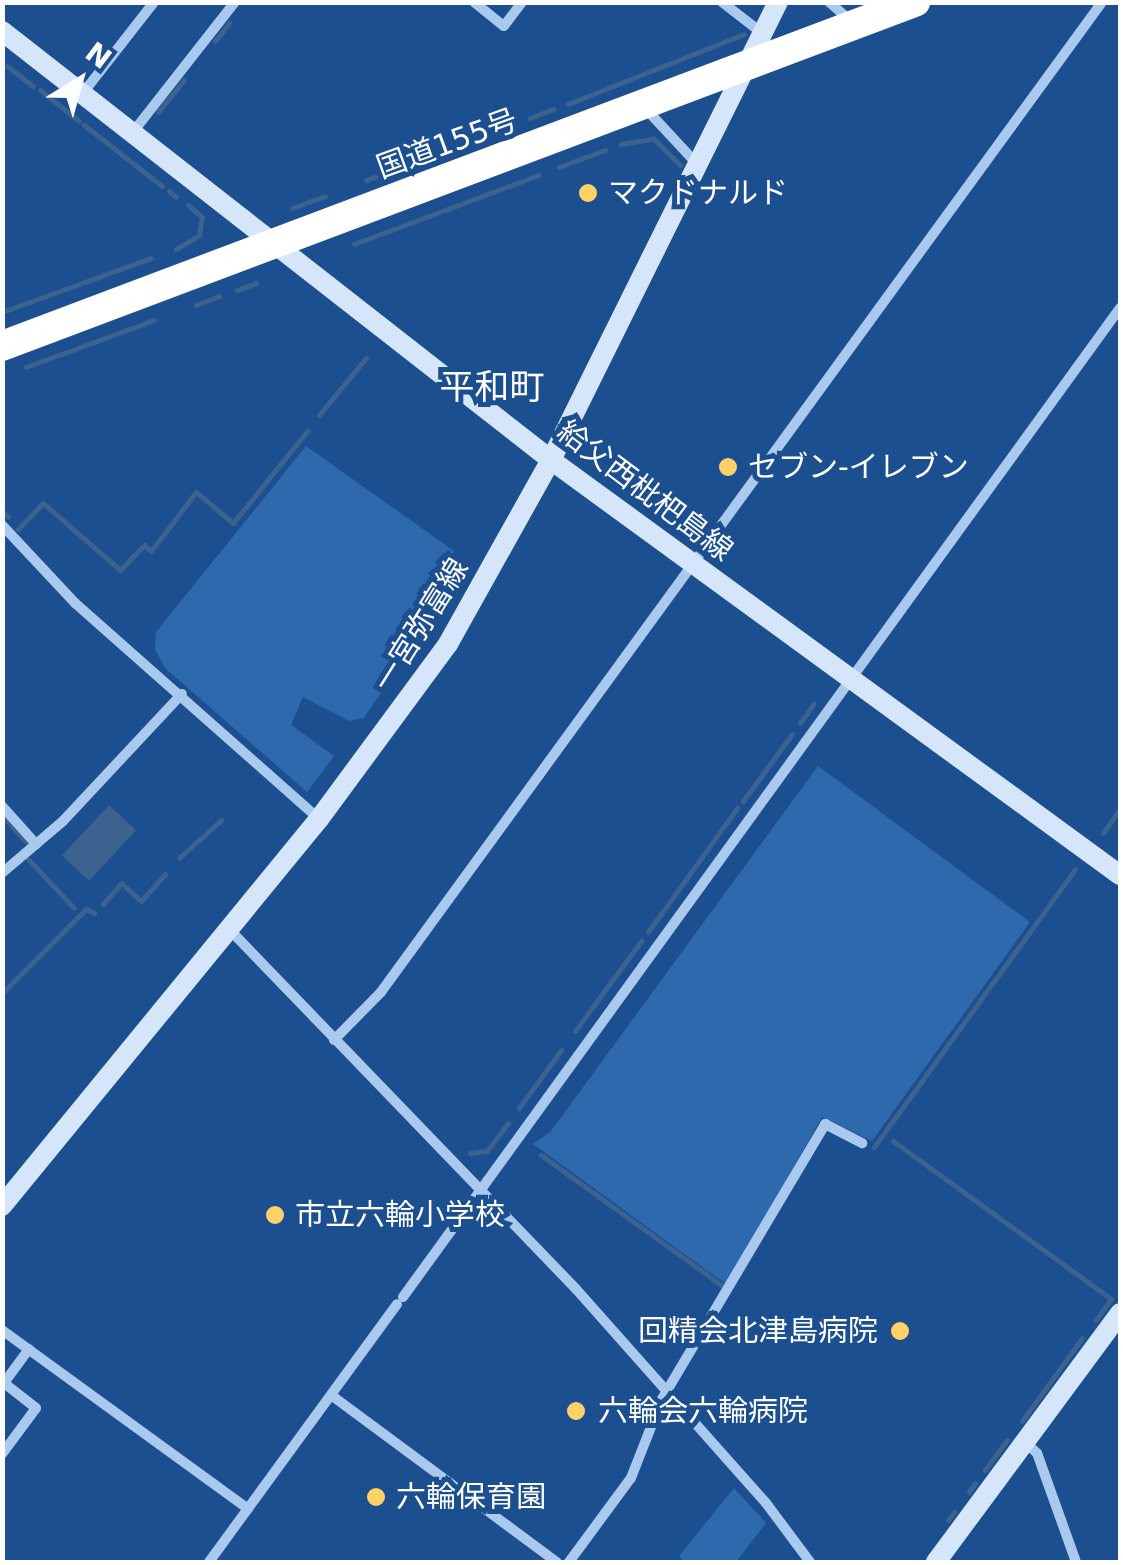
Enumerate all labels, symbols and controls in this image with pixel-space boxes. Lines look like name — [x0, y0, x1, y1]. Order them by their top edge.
north arrow — [30, 30, 130, 130]
text: N — [79, 35, 118, 76]
street label: 国道155号 — [372, 102, 522, 186]
place label: マクドナルド — [608, 175, 788, 211]
marker: マクドナルド — [577, 182, 599, 204]
district label: 平和町 — [440, 366, 544, 408]
street label: 給父西枇杷島線 — [550, 413, 740, 569]
place label: セブン-イレブン — [748, 449, 969, 485]
marker: セブン-イレブン — [717, 456, 739, 478]
street label: 一宮弥富線 — [366, 552, 476, 698]
place label: 市立六輪小学校 — [295, 1197, 505, 1233]
marker: 市立六輪小学校 — [264, 1204, 286, 1226]
place label: 回精会北津島病院 — [638, 1313, 878, 1349]
marker: 回精会北津島病院 — [887, 1318, 913, 1344]
place label: 六輪会六輪病院 — [598, 1393, 808, 1429]
marker: 六輪会六輪病院 — [563, 1398, 589, 1424]
place label: 六輪保育園 — [396, 1479, 546, 1515]
marker: 六輪保育園 — [365, 1486, 387, 1508]

